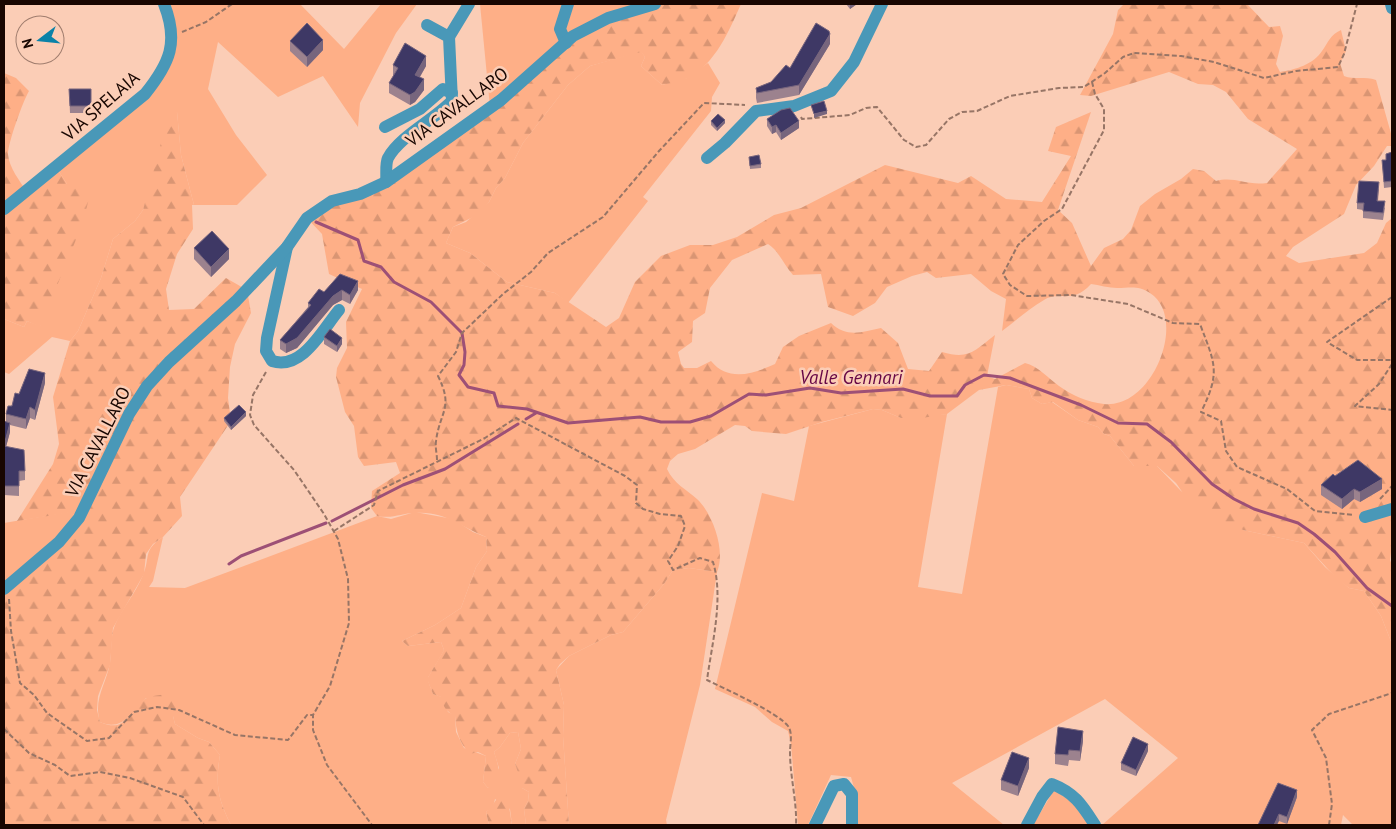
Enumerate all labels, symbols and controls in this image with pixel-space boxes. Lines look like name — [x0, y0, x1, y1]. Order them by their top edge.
north arrow — [15, 15, 65, 65]
text: N — [18, 37, 37, 50]
street label: VIA CAVALLARO — [400, 62, 512, 152]
street label: VIA SPELAIA — [57, 65, 144, 146]
water label: Valle Gennari — [799, 365, 904, 389]
street label: VIA CAVALLARO — [59, 383, 135, 502]

